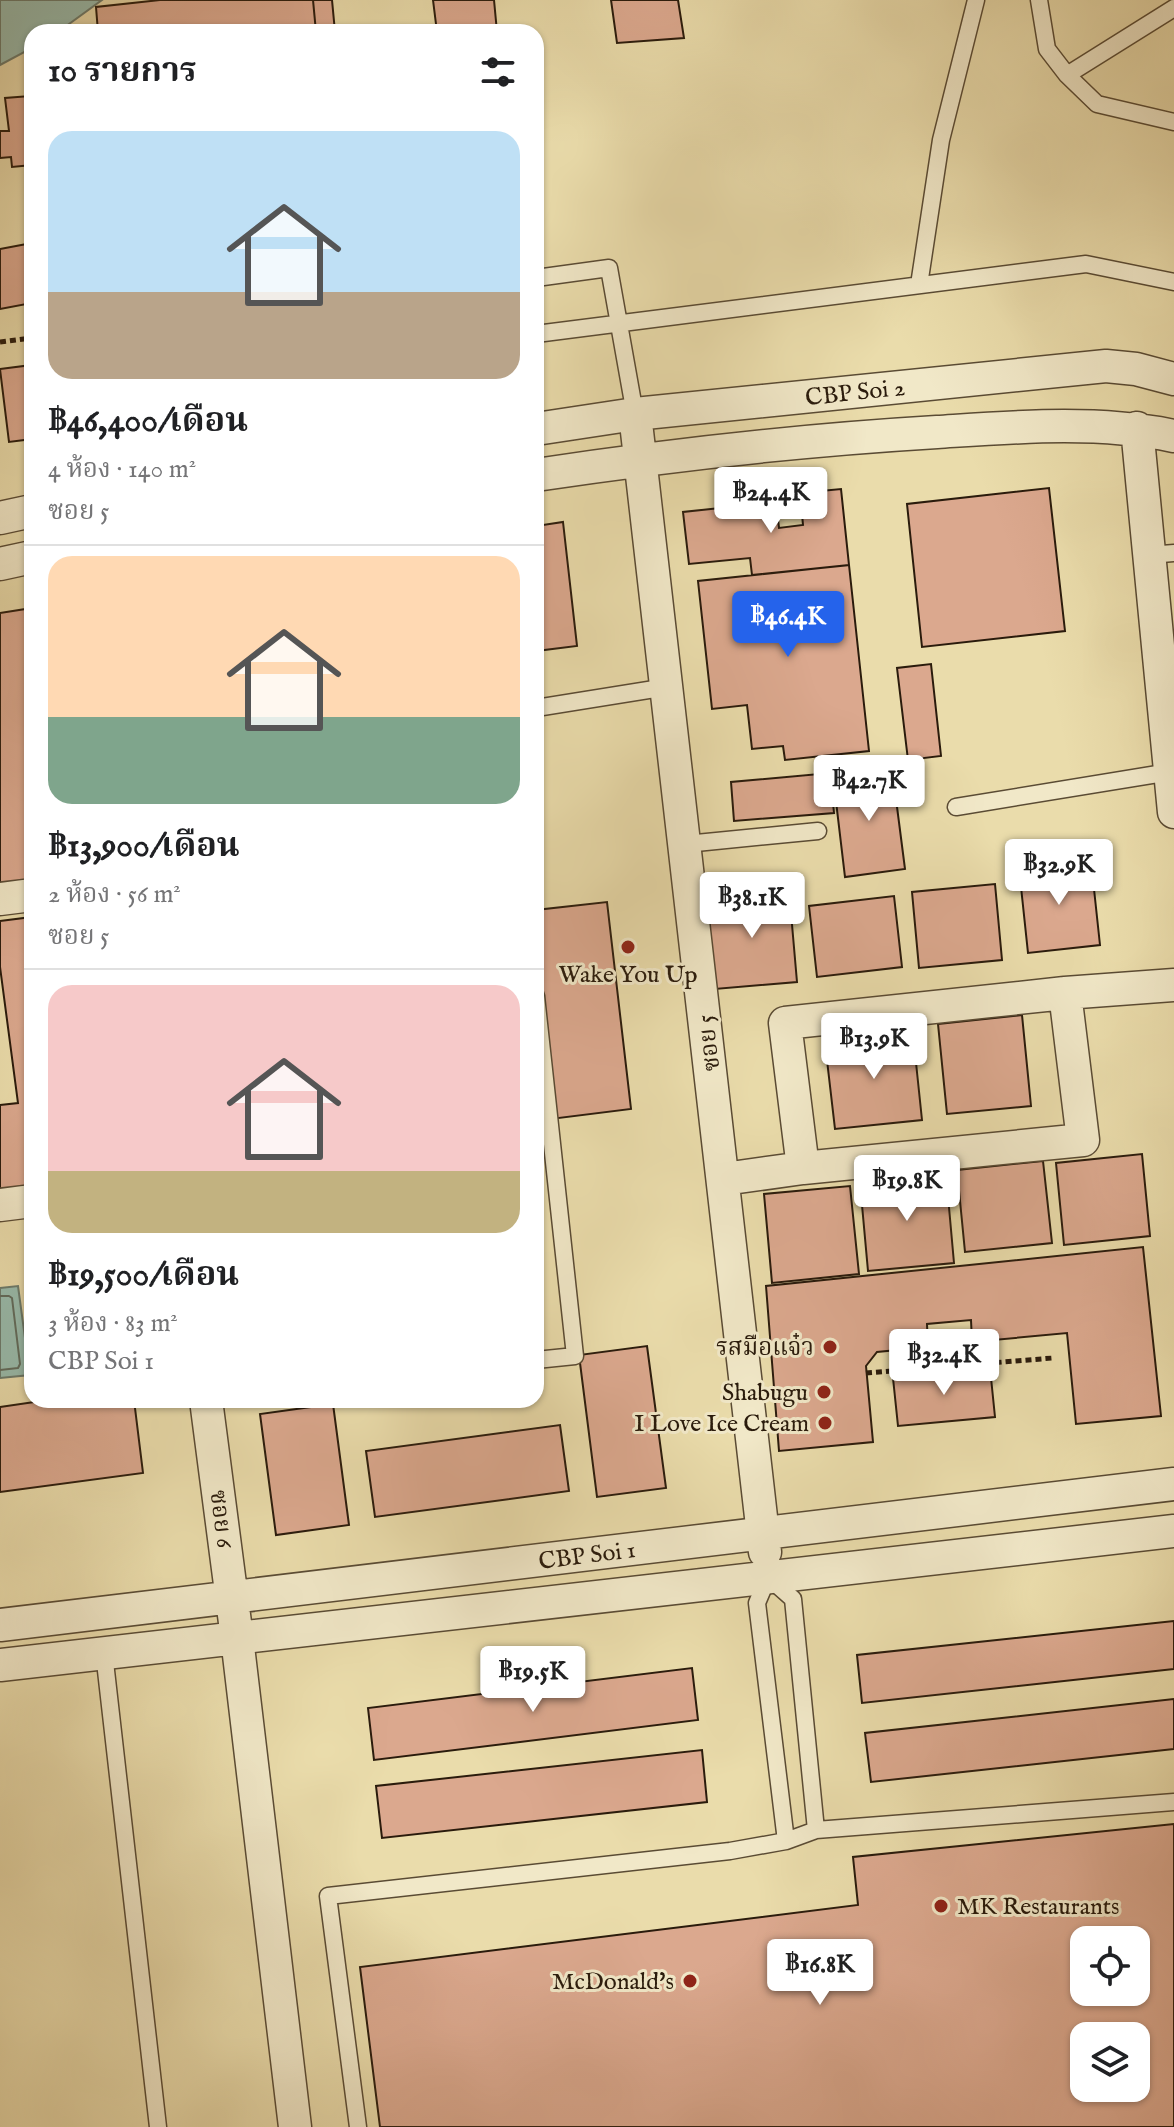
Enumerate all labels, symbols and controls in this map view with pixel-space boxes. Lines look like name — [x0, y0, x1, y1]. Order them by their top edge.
text: 10 รายการ — [48, 50, 197, 93]
icon: filters — [476, 50, 520, 94]
icon: home — [212, 183, 356, 327]
street label: CBP Soi 2 — [804, 373, 907, 414]
text: ฿46,400/เดือน — [48, 400, 248, 443]
text: 4 ห้อง · 140 m² — [48, 453, 196, 486]
pin: ฿24.4K — [706, 467, 836, 535]
text: ฿24.4K — [732, 476, 810, 509]
text: ซอย 5 — [48, 495, 110, 528]
pin: ฿46.4K — [723, 591, 853, 659]
text: ฿46.4K — [750, 600, 826, 633]
icon: home — [212, 608, 356, 752]
pin: ฿42.7K — [804, 755, 934, 823]
text: ฿42.7K — [832, 764, 906, 797]
text: ฿13,900/เดือน — [48, 825, 240, 868]
pin: ฿32.9K — [994, 839, 1124, 907]
text: ฿32.9K — [1023, 848, 1095, 881]
pin: ฿38.1K — [687, 872, 817, 940]
text: 2 ห้อง · 56 m² — [48, 878, 181, 911]
text: ฿38.1K — [718, 881, 786, 914]
text: ซอย 5 — [48, 920, 110, 953]
marker: Wake You Up — [619, 938, 637, 956]
place label: Wake You Up — [559, 960, 697, 991]
street label: ซอย 5 — [691, 1012, 728, 1073]
pin: ฿13.9K — [809, 1013, 939, 1081]
text: ฿13.9K — [839, 1022, 909, 1055]
icon: home — [212, 1037, 356, 1181]
pin: ฿19.8K — [842, 1155, 972, 1223]
text: ฿19.8K — [872, 1164, 942, 1197]
text: ฿19,500/เดือน — [48, 1254, 239, 1297]
text: 3 ห้อง · 83 m² — [48, 1307, 178, 1340]
pin: ฿32.4K — [879, 1329, 1009, 1397]
place label: รสมือแจ๋ว — [716, 1333, 814, 1364]
marker: รสมือแจ๋ว — [821, 1338, 839, 1356]
text: ฿32.4K — [907, 1338, 981, 1371]
text: CBP Soi 1 — [48, 1345, 154, 1378]
place label: Shabugu — [722, 1378, 808, 1409]
marker: Shabugu — [815, 1383, 833, 1401]
place label: I Love Ice Cream — [634, 1409, 809, 1440]
marker: I Love Ice Cream — [816, 1414, 834, 1432]
street label: ซอย 6 — [202, 1488, 240, 1551]
street label: CBP Soi 1 — [537, 1535, 638, 1578]
pin: ฿19.5K — [468, 1646, 598, 1714]
text: ฿19.5K — [498, 1655, 568, 1688]
place label: MK Restaurants — [957, 1892, 1119, 1923]
marker: MK Restaurants — [932, 1897, 950, 1915]
map controls — [1070, 1926, 1150, 2102]
button: locate — [1070, 1926, 1150, 2006]
pin: ฿16.8K — [755, 1939, 885, 2007]
text: ฿16.8K — [785, 1948, 855, 1981]
place label: McDonald's — [552, 1967, 674, 1998]
marker: McDonald's — [681, 1972, 699, 1990]
button: layers — [1070, 2022, 1150, 2102]

